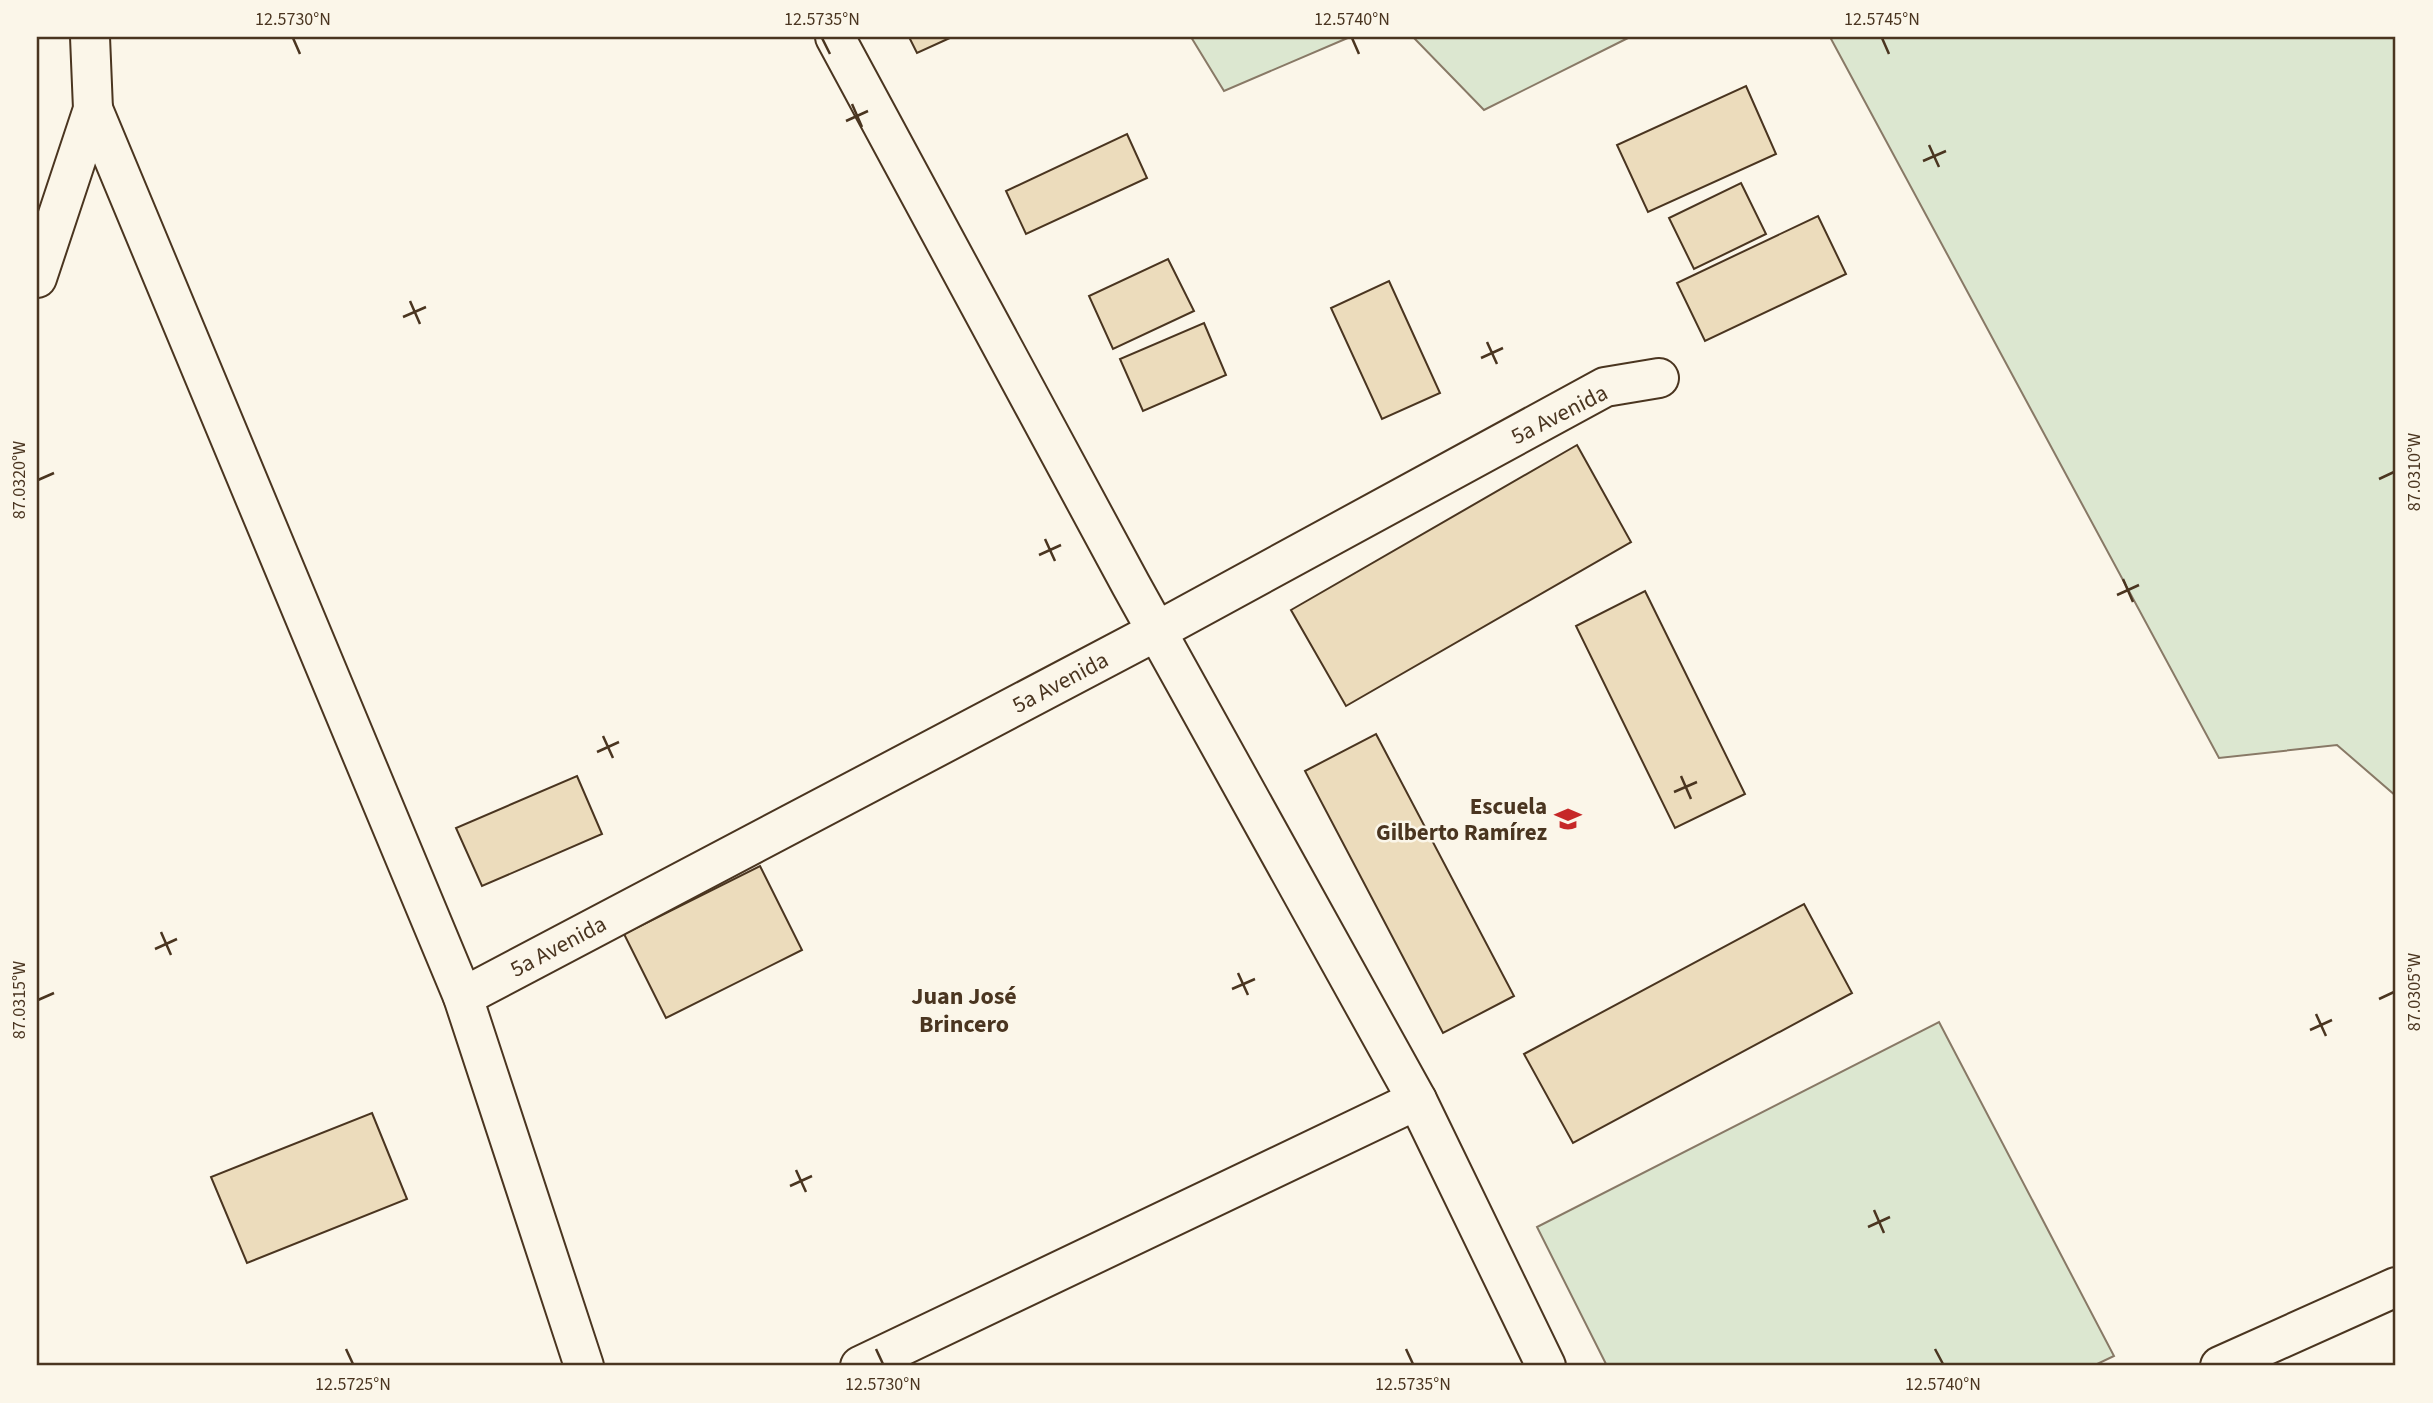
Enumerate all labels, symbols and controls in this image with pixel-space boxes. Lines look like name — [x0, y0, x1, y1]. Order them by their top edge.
text: 12.5730°N — [255, 7, 331, 32]
text: 12.5735°N — [784, 7, 860, 32]
text: 12.5740°N — [1314, 7, 1390, 32]
text: 12.5745°N — [1844, 7, 1920, 32]
street label: 5a Avenida — [1505, 376, 1613, 453]
text: 87.0310°W — [2402, 433, 2427, 511]
text: 87.0320°W — [7, 441, 32, 519]
street label: 5a Avenida — [1006, 643, 1114, 722]
place label: Escuela Gilberto Ramírez — [1376, 790, 1547, 849]
school or university icon: Escuela Gilberto Ramírez — [1553, 804, 1583, 834]
street label: 5a Avenida — [504, 907, 612, 986]
text: 87.0305°W — [2402, 953, 2427, 1031]
text: 87.0315°W — [7, 961, 32, 1039]
district label: Juan José Brincero — [911, 979, 1017, 1042]
text: 12.5725°N — [315, 1372, 391, 1397]
text: 12.5730°N — [845, 1372, 921, 1397]
text: 12.5735°N — [1375, 1372, 1451, 1397]
text: 12.5740°N — [1905, 1372, 1981, 1397]

